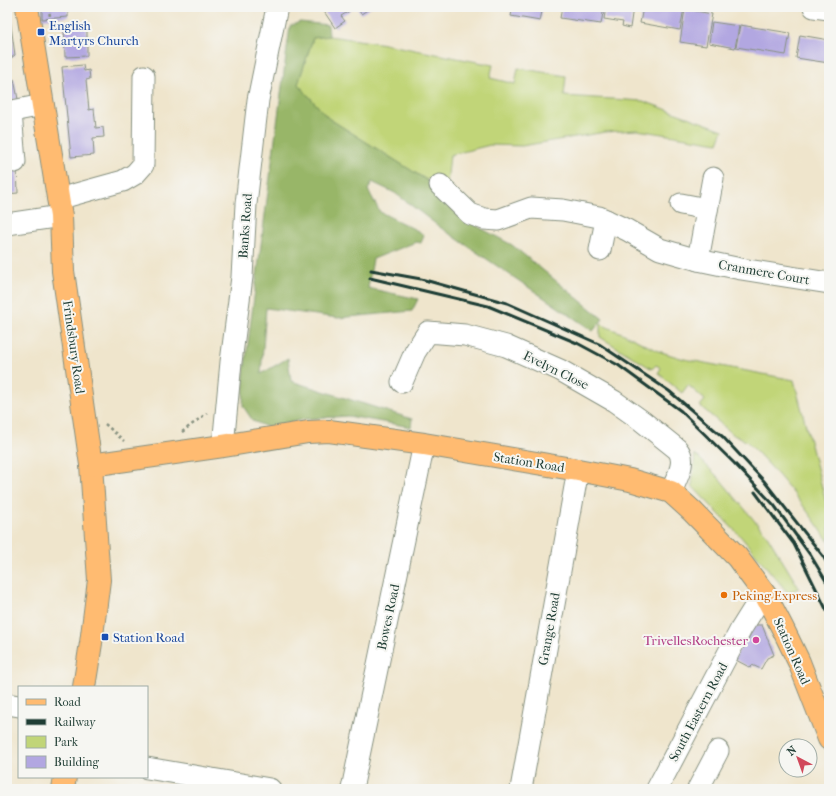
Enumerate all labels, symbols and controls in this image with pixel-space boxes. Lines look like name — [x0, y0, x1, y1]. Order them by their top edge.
place label: English Martyrs Church — [49, 18, 140, 48]
marker: English Martyrs Church — [36, 27, 46, 37]
street label: Banks Road — [235, 192, 255, 259]
street label: Cranmere Court — [717, 257, 811, 287]
street label: Frindsbury Road — [60, 299, 88, 395]
street label: Evelyn Close — [521, 348, 592, 393]
street label: Station Road — [493, 449, 566, 475]
street label: Bowes Road — [374, 582, 403, 651]
place label: Peking Express — [732, 588, 817, 603]
marker: Peking Express — [719, 590, 729, 600]
street label: Grange Road — [535, 591, 563, 666]
street label: Station Road — [771, 615, 814, 688]
place label: Station Road — [113, 630, 185, 645]
marker: Station Road — [100, 632, 110, 642]
place label: TrivellesRochester — [643, 633, 748, 648]
marker: TrivellesRochester — [751, 635, 761, 645]
street label: South Eastern Road — [666, 659, 731, 764]
legend — [18, 686, 148, 778]
text: Road — [54, 695, 81, 709]
text: Railway — [54, 715, 96, 729]
text: Park — [54, 735, 79, 749]
north arrow — [778, 738, 818, 778]
text: N — [784, 743, 800, 758]
text: Building — [54, 755, 99, 769]

